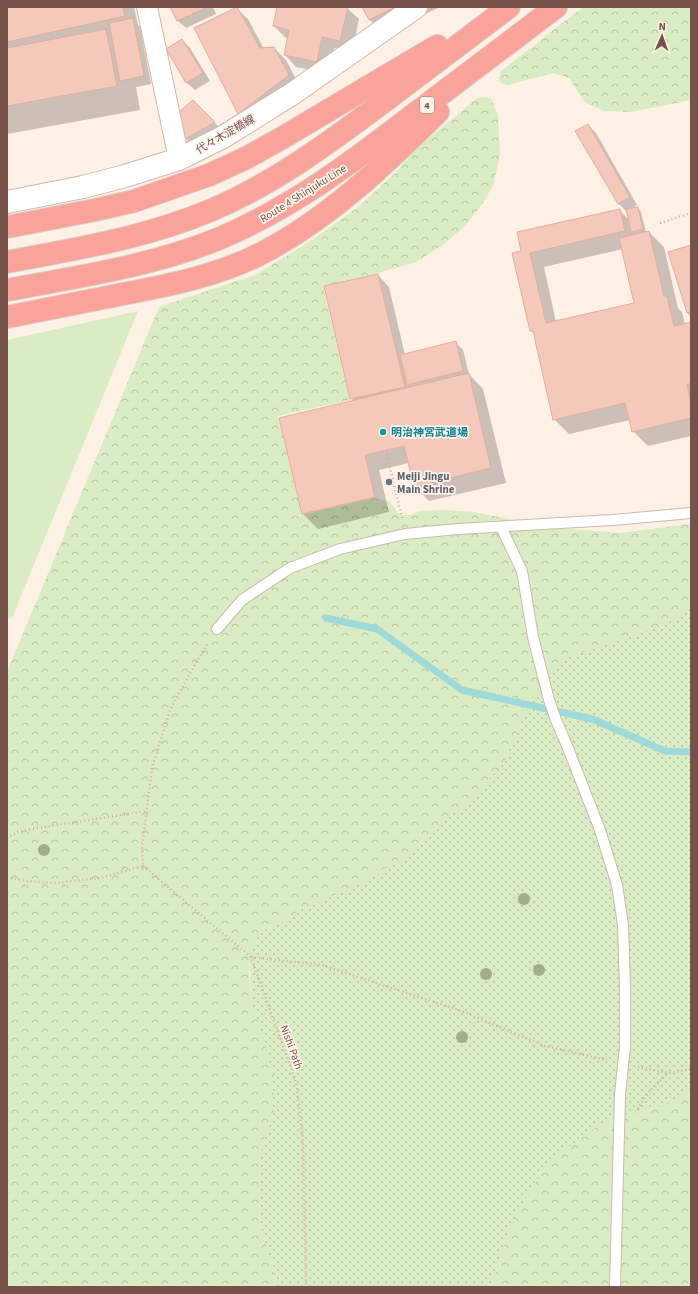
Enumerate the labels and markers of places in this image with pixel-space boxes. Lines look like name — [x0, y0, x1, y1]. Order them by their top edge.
place label: 明治神宮武道場 — [391, 425, 468, 440]
marker: 明治神宮武道場 — [378, 427, 388, 437]
place label: Meiji Jingu Main Shrine — [397, 469, 455, 497]
marker: Meiji Jingu Main Shrine — [384, 477, 394, 487]

